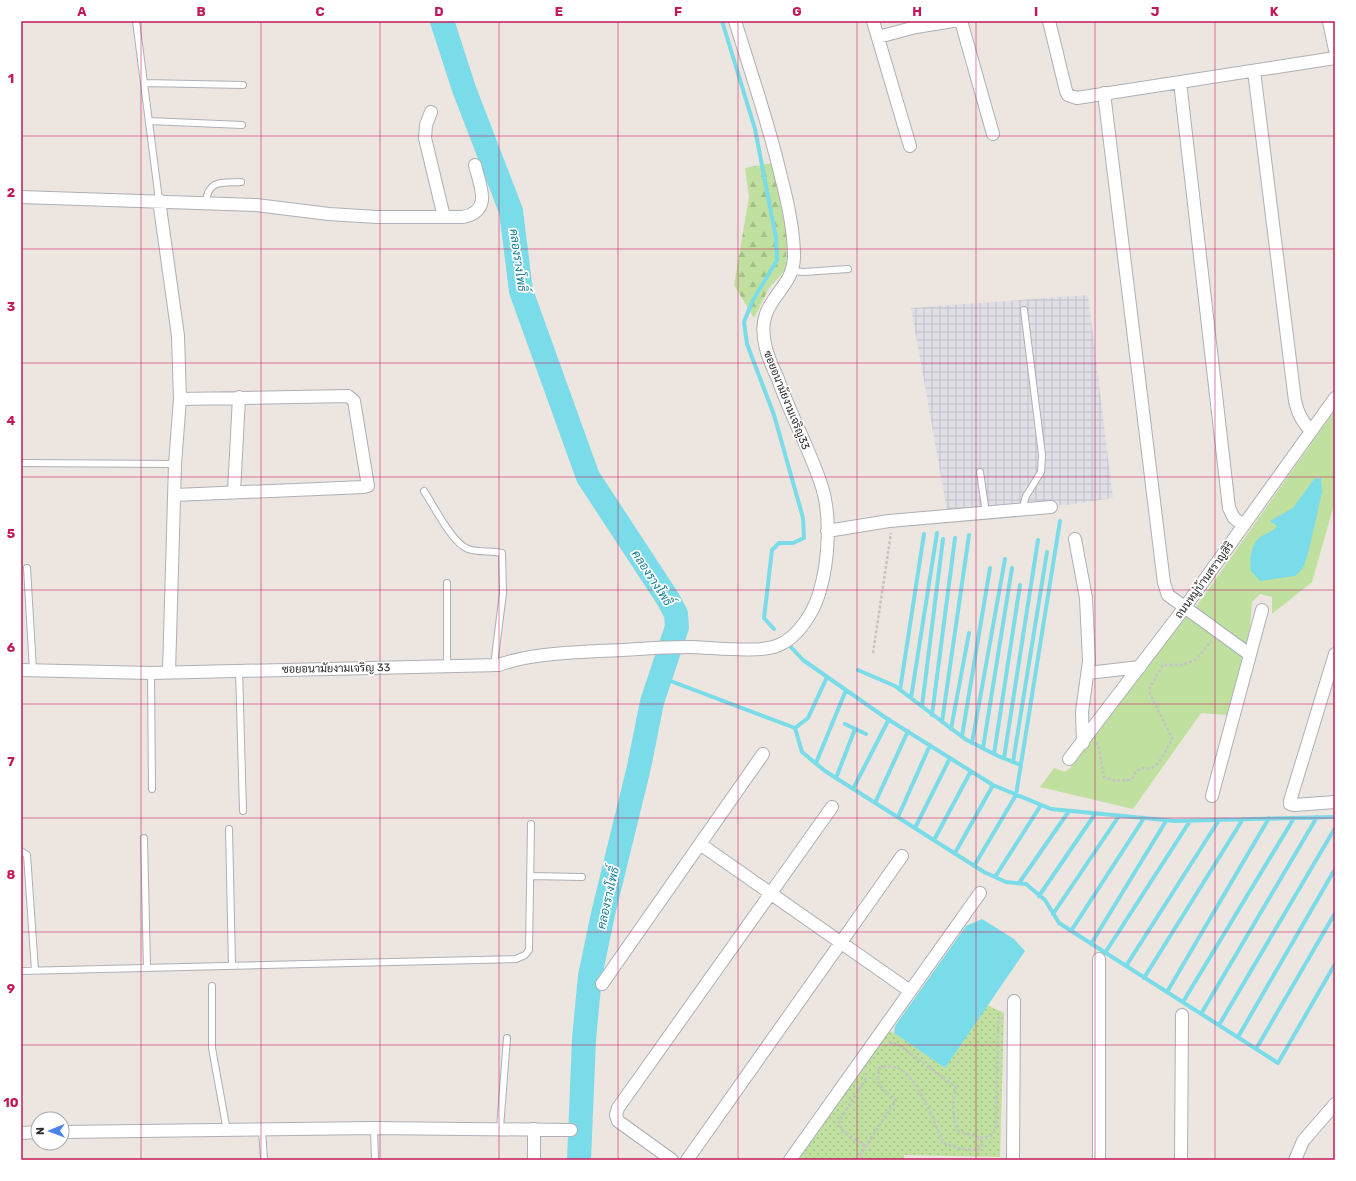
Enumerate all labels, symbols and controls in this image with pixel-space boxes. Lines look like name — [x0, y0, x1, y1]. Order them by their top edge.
text: A — [77, 4, 87, 19]
text: B — [196, 4, 206, 19]
text: C — [315, 4, 325, 19]
text: D — [434, 4, 444, 19]
text: E — [555, 4, 563, 19]
text: F — [674, 4, 682, 19]
text: G — [792, 4, 802, 19]
text: H — [912, 4, 922, 19]
text: I — [1034, 4, 1038, 19]
text: J — [1151, 4, 1159, 19]
text: K — [1270, 4, 1279, 19]
text: 1 — [8, 71, 14, 86]
text: 2 — [7, 185, 15, 200]
water label: คลองรางโพธิ์ — [507, 227, 534, 295]
text: 3 — [7, 299, 16, 314]
street label: ซอยอนามัยงามเจริญ33 — [761, 348, 813, 452]
text: 4 — [7, 413, 16, 428]
text: 5 — [7, 526, 15, 541]
street label: ถนนหมู่บ้านสราญสิริ — [1171, 539, 1237, 622]
water label: คลองรางโพธิ์ — [629, 545, 680, 611]
text: 6 — [7, 640, 16, 655]
street label: ซอยอนามัยงามเจริญ 33 — [282, 660, 391, 676]
text: 7 — [7, 754, 15, 769]
water label: คลองรางโพธิ์ — [590, 862, 623, 930]
text: 8 — [7, 867, 16, 882]
text: 9 — [7, 981, 15, 996]
text: 10 — [3, 1095, 19, 1110]
north arrow — [30, 1111, 70, 1151]
text: N — [34, 1127, 47, 1135]

